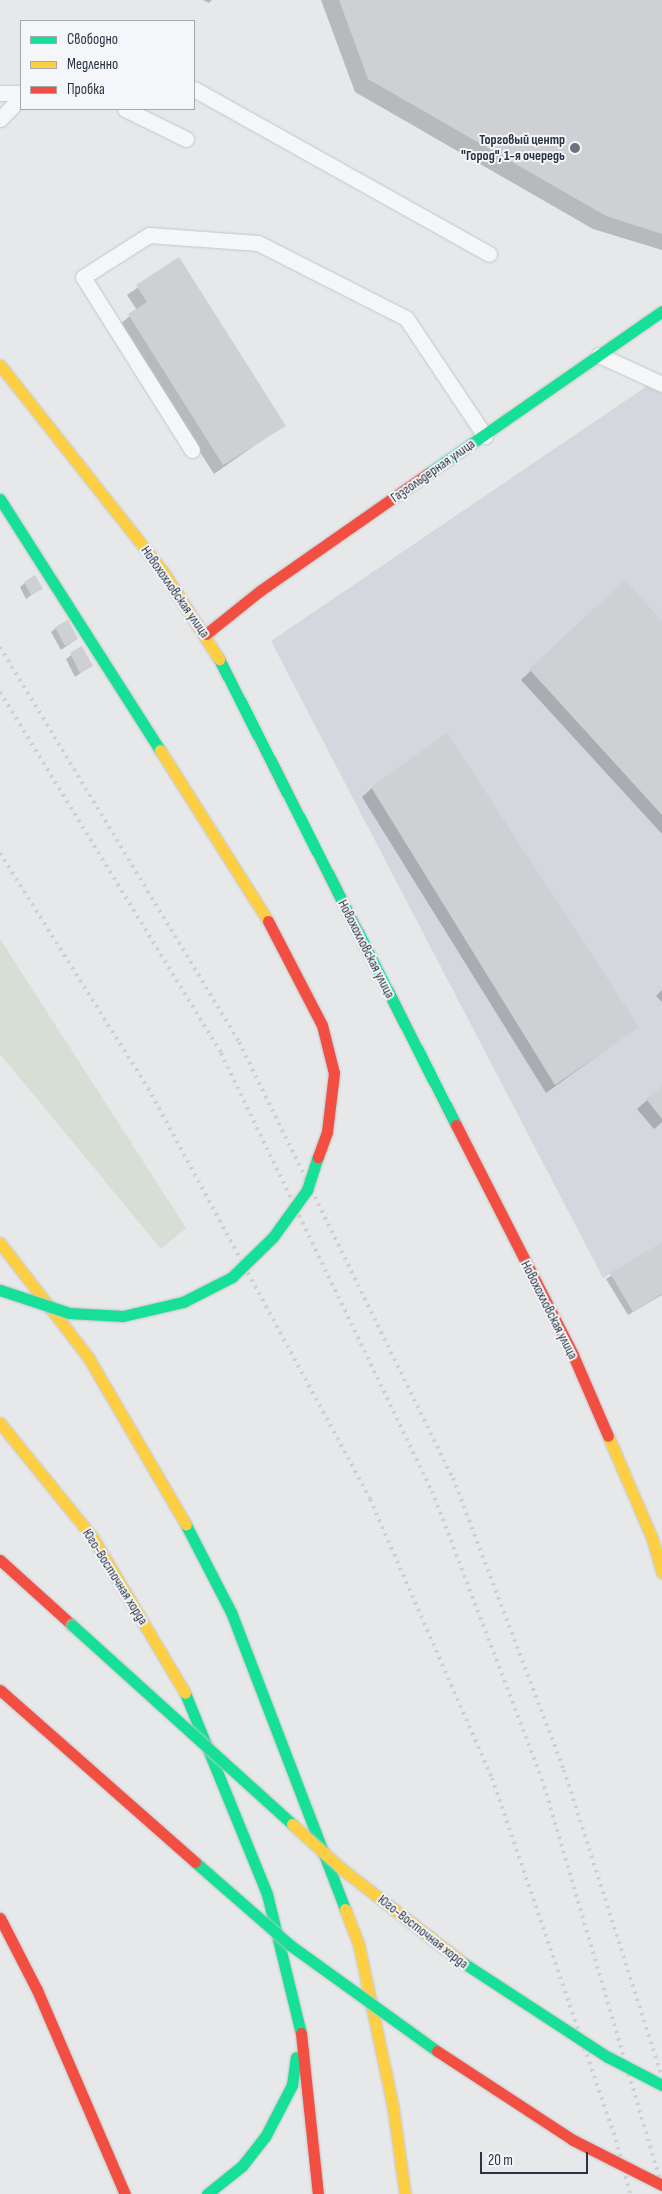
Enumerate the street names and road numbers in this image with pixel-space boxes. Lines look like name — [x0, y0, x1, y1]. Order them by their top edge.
street label: Газгольдерная улица — [388, 436, 478, 506]
street label: Новохохловская улица — [137, 543, 213, 641]
street label: Новохохловская улица — [334, 897, 398, 1001]
street label: Новохохловская улица — [517, 1258, 581, 1362]
street label: Юго-Восточная хорда — [79, 1526, 151, 1628]
street label: Юго-Восточная хорда — [374, 1891, 472, 1973]

